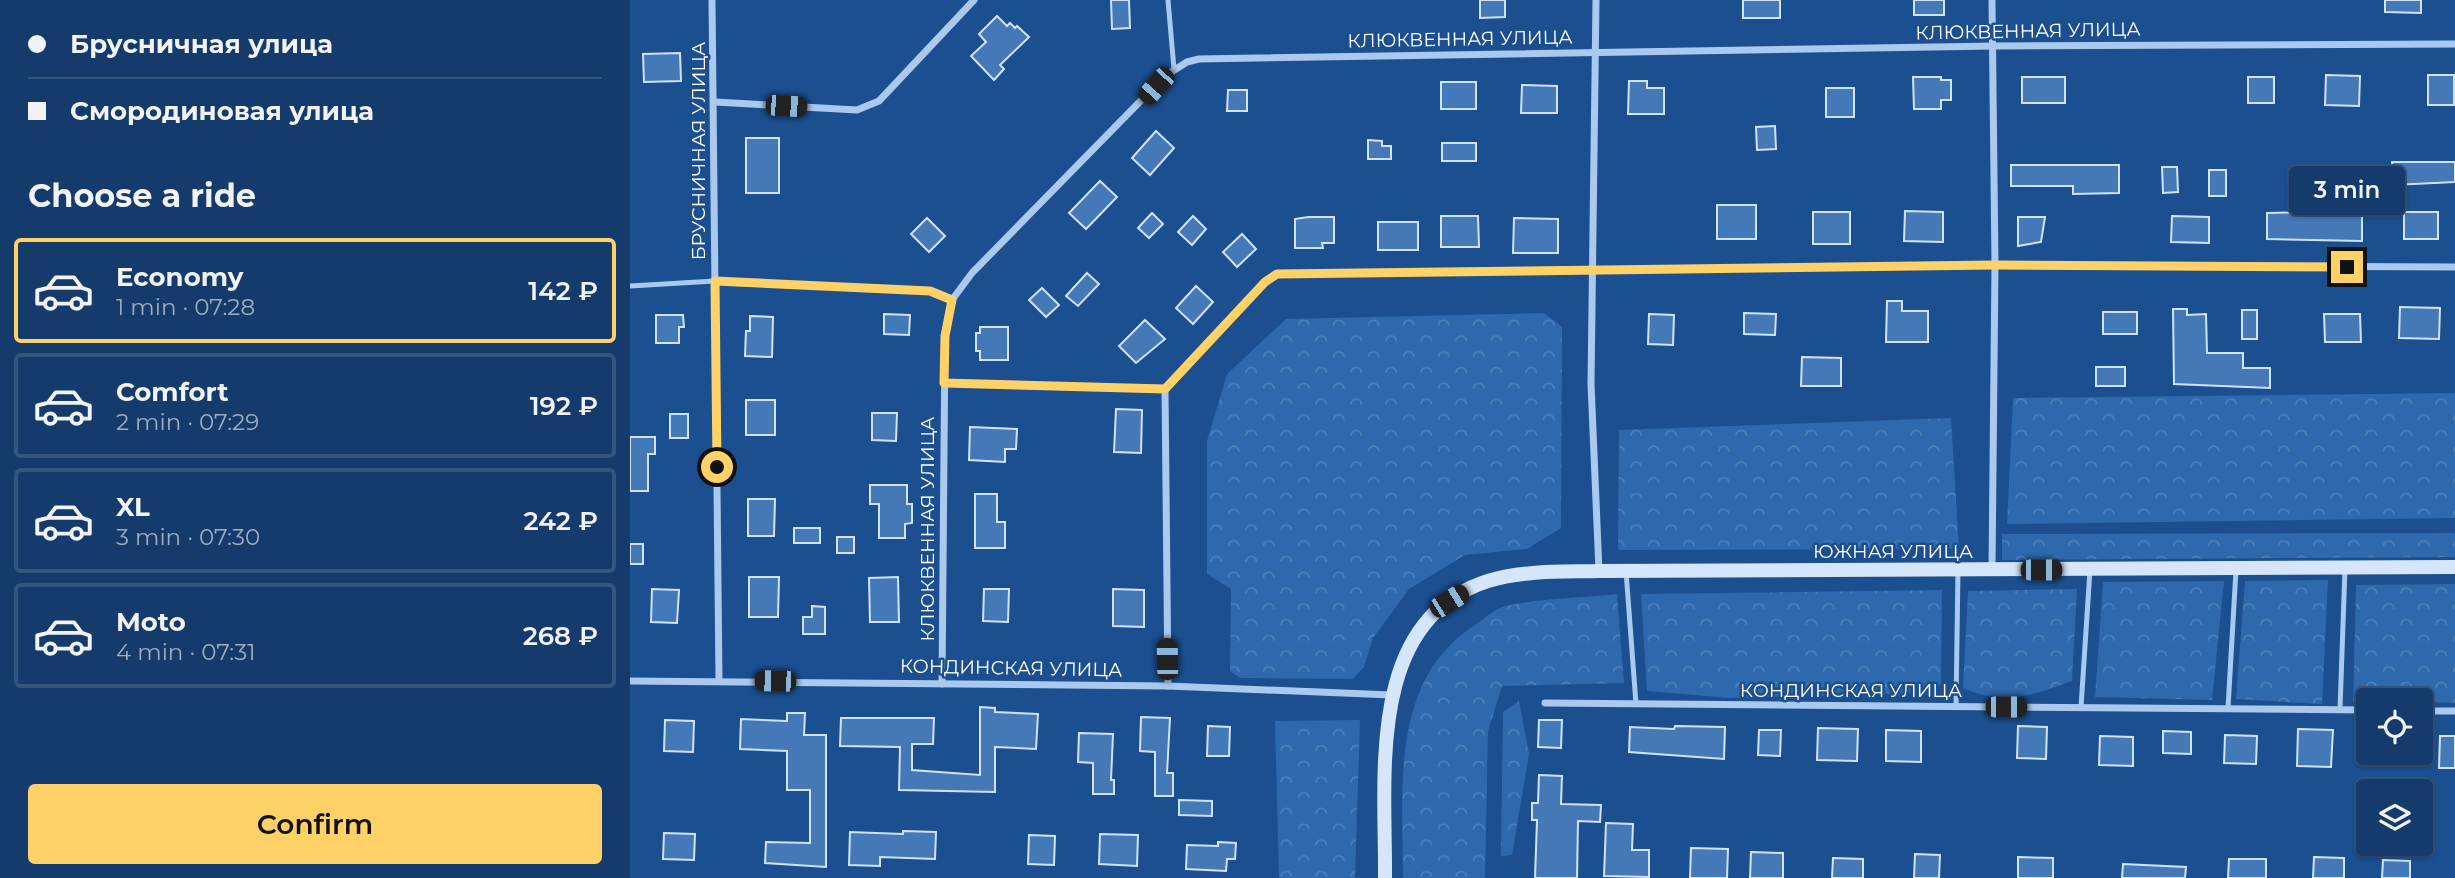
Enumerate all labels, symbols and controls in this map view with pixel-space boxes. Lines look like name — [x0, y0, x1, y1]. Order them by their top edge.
street label: КЛЮКВЕННАЯ УЛИЦА — [1915, 18, 2141, 44]
street label: КЛЮКВЕННАЯ УЛИЦА — [1347, 26, 1573, 52]
text: Брусничная улица — [70, 28, 333, 60]
street label: БРУСНИЧНАЯ УЛИЦА — [687, 42, 710, 260]
car — [1135, 63, 1178, 109]
car — [765, 94, 808, 118]
text: Смородиновая улица — [70, 95, 374, 127]
callout: 3 min — [2289, 166, 2405, 215]
text: Choose a ride — [28, 176, 256, 215]
text: 3 min — [2314, 176, 2380, 204]
route end — [2331, 251, 2363, 283]
icon: car — [32, 259, 95, 322]
text: Economy — [116, 261, 243, 293]
text: 142 ₽ — [528, 275, 598, 307]
text: 1 min · 07:28 — [116, 293, 255, 321]
icon: car — [32, 374, 95, 437]
text: Comfort — [116, 376, 228, 408]
text: 192 ₽ — [530, 390, 598, 422]
text: 2 min · 07:29 — [116, 408, 259, 436]
street label: КЛЮКВЕННАЯ УЛИЦА — [916, 416, 939, 642]
route start — [701, 451, 733, 483]
icon: car — [32, 489, 95, 552]
text: XL — [116, 491, 150, 523]
text: 242 ₽ — [523, 505, 598, 537]
text: 3 min · 07:30 — [116, 523, 260, 551]
street label: ЮЖНАЯ УЛИЦА — [1813, 540, 1973, 563]
car — [2021, 560, 2063, 581]
car — [1426, 581, 1473, 621]
icon: car — [32, 604, 95, 667]
text: Moto — [116, 606, 186, 638]
text: 268 ₽ — [523, 620, 598, 652]
text: 4 min · 07:31 — [116, 638, 256, 666]
car — [1157, 638, 1178, 680]
street label: КОНДИНСКАЯ УЛИЦА — [900, 655, 1122, 681]
car — [754, 670, 797, 692]
street label: КОНДИНСКАЯ УЛИЦА — [1740, 679, 1962, 702]
map controls — [2356, 688, 2433, 856]
button: locate — [2356, 688, 2433, 765]
car — [1986, 697, 2028, 718]
button: layers — [2356, 779, 2433, 856]
button: Confirm — [28, 784, 602, 864]

